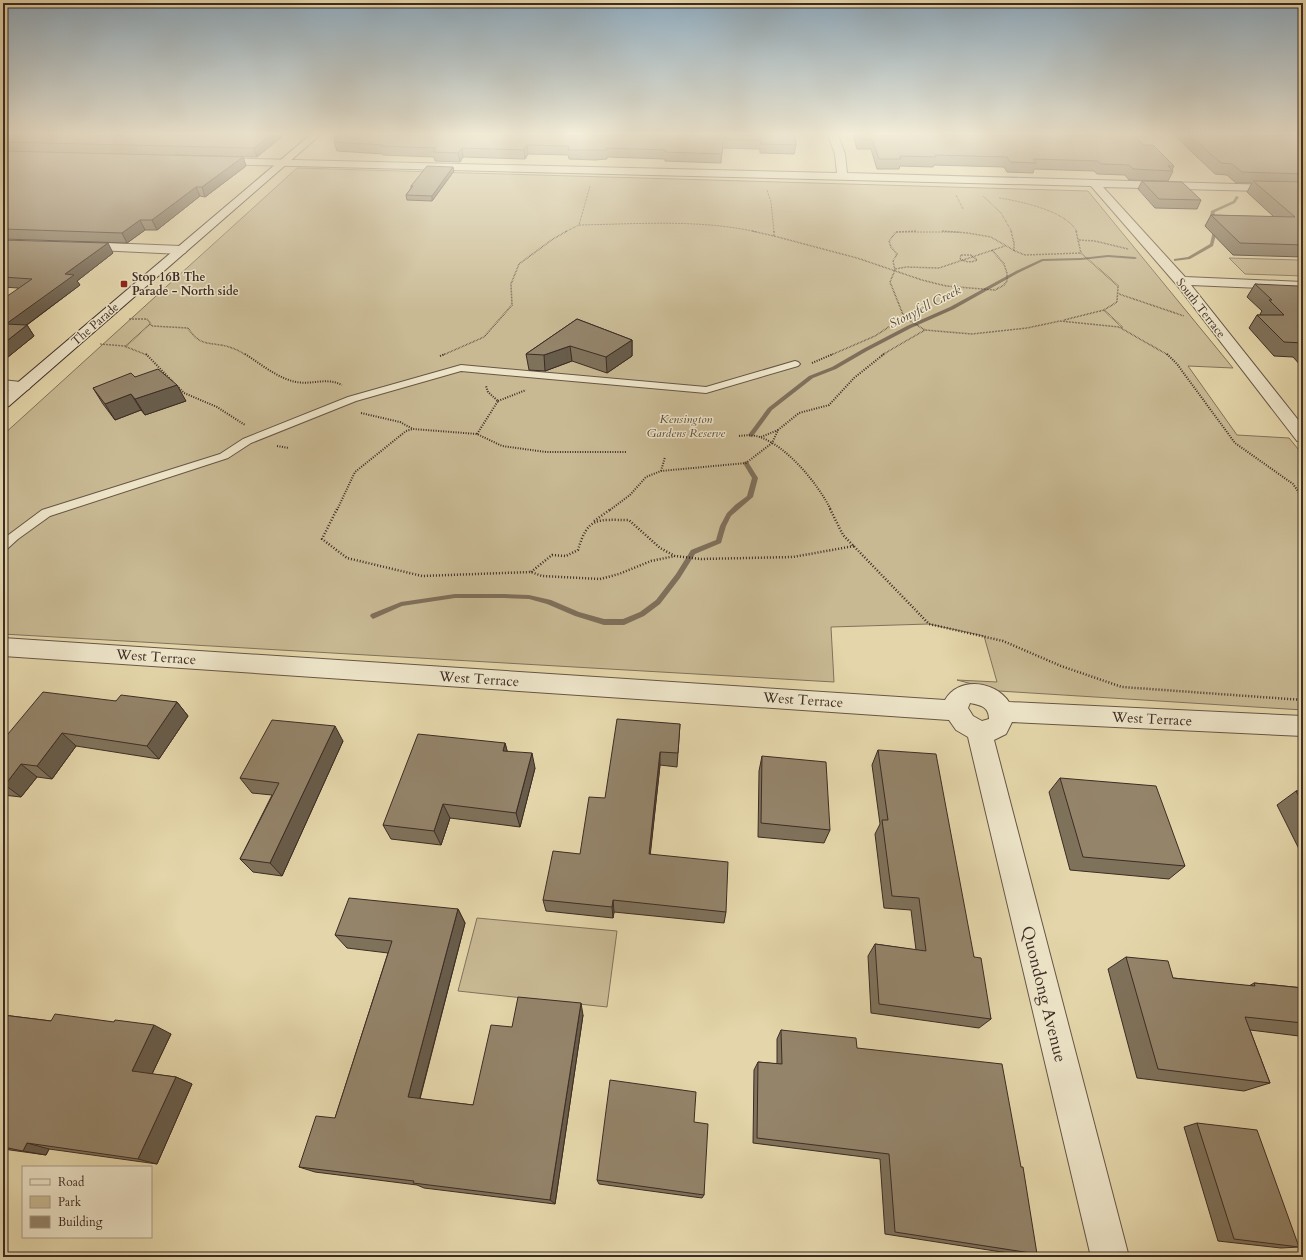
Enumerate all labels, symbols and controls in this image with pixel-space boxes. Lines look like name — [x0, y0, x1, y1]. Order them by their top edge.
place label: Stop 16B The Parade - North side — [132, 269, 239, 299]
street label: South Terrace — [1173, 275, 1229, 341]
marker: Stop 16B The Parade - North side — [119, 279, 129, 289]
water label: Stonyfell Creek — [886, 281, 965, 333]
street label: The Parade — [68, 299, 122, 349]
park label: Kensington Gardens Reserve — [647, 411, 726, 441]
street label: West Terrace — [114, 645, 197, 669]
street label: West Terrace — [437, 667, 520, 691]
street label: West Terrace — [761, 688, 844, 712]
street label: West Terrace — [1110, 707, 1193, 731]
street label: Quondong Avenue — [1016, 923, 1072, 1065]
legend — [22, 1166, 152, 1238]
text: Road — [58, 1174, 85, 1190]
text: Park — [58, 1194, 82, 1210]
text: Building — [58, 1214, 103, 1230]

